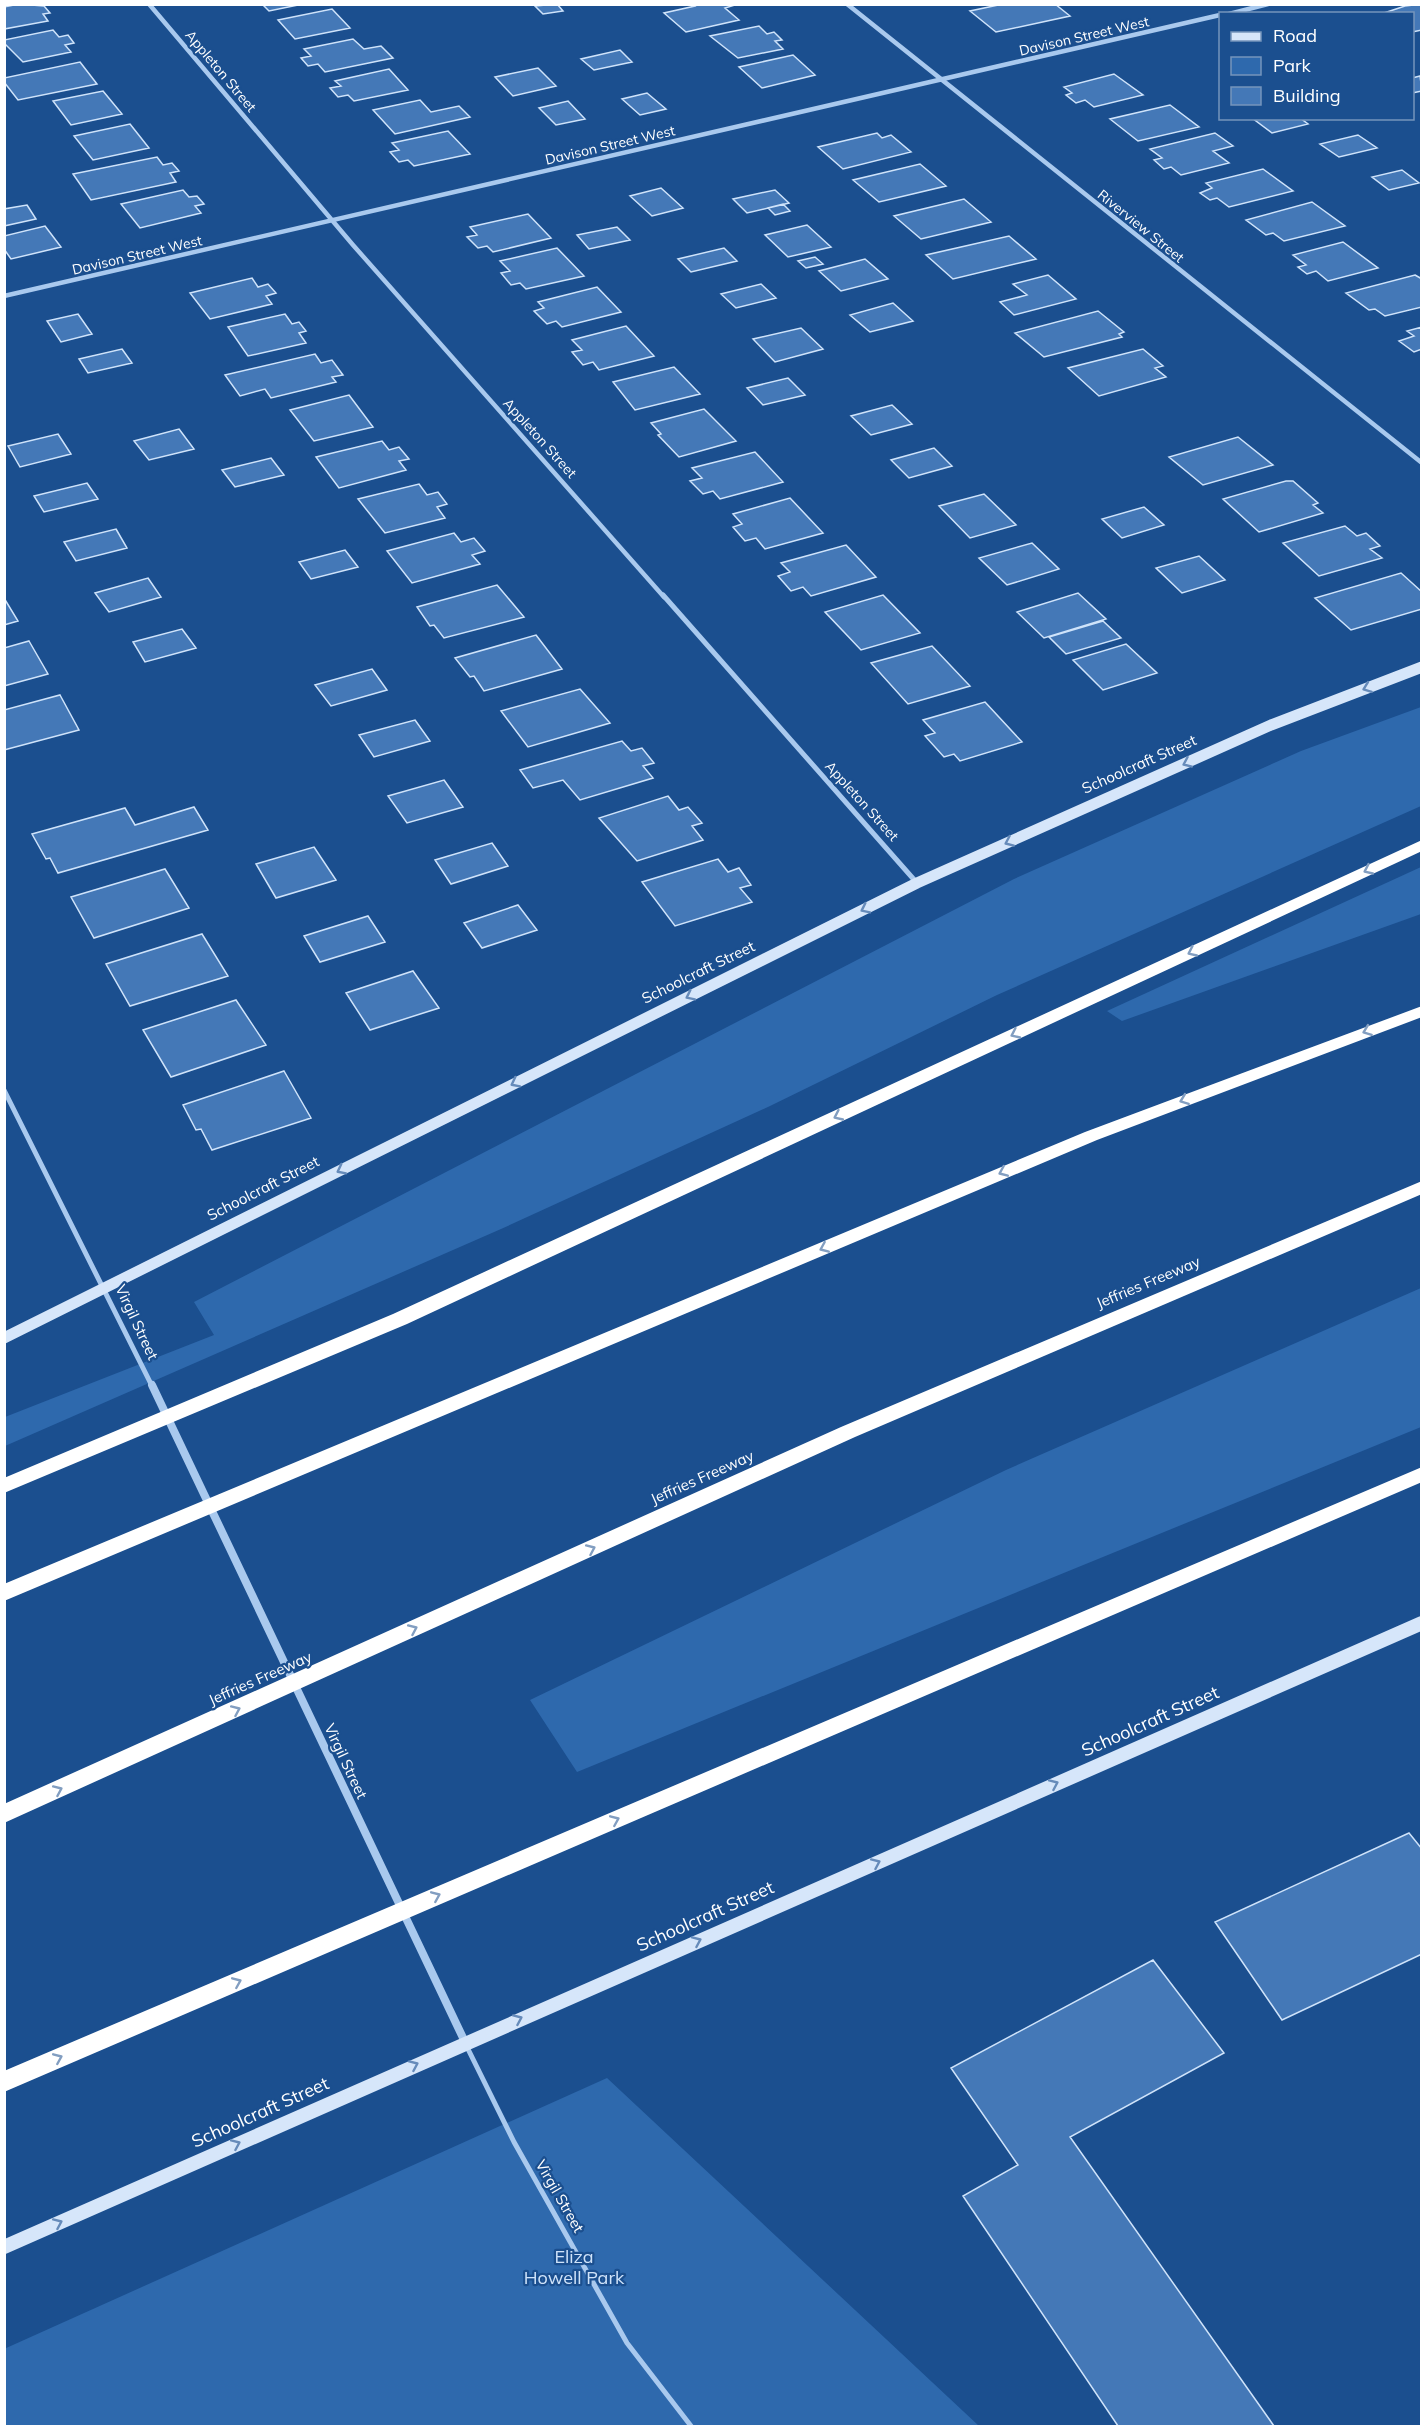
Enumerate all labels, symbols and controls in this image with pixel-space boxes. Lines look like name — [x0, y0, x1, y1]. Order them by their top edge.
street label: Davison Street West — [1017, 12, 1151, 60]
legend — [1219, 12, 1414, 120]
text: Road — [1273, 24, 1317, 47]
street label: Appleton Street — [182, 26, 261, 116]
text: Park — [1273, 54, 1312, 77]
text: Building — [1273, 84, 1341, 107]
street label: Davison Street West — [543, 121, 677, 169]
street label: Riverview Street — [1094, 186, 1188, 267]
street label: Davison Street West — [70, 231, 204, 279]
street label: Appleton Street — [499, 394, 581, 482]
one-way arrow — [1362, 681, 1373, 693]
street label: Schoolcraft Street — [1079, 730, 1199, 798]
one-way arrow — [1182, 755, 1193, 767]
street label: Appleton Street — [821, 757, 903, 845]
one-way arrow — [1004, 835, 1015, 847]
one-way arrow — [1364, 863, 1375, 875]
one-way arrow — [860, 902, 871, 914]
street label: Schoolcraft Street — [638, 936, 758, 1008]
one-way arrow — [1187, 945, 1198, 957]
one-way arrow — [685, 989, 696, 1000]
one-way arrow — [1362, 1024, 1373, 1037]
one-way arrow — [1010, 1027, 1021, 1039]
one-way arrow — [510, 1075, 521, 1087]
one-way arrow — [1180, 1093, 1190, 1106]
one-way arrow — [833, 1109, 844, 1121]
street label: Schoolcraft Street — [204, 1152, 322, 1224]
one-way arrow — [336, 1162, 347, 1174]
one-way arrow — [999, 1165, 1010, 1177]
one-way arrow — [819, 1241, 830, 1253]
street label: Jeffries Freeway — [1093, 1252, 1203, 1312]
street label: Virgil Street — [111, 1281, 163, 1363]
street label: Jeffries Freeway — [647, 1446, 757, 1508]
one-way arrow — [585, 1544, 596, 1556]
one-way arrow — [407, 1625, 418, 1637]
street label: Jeffries Freeway — [205, 1647, 315, 1709]
street label: Schoolcraft Street — [1078, 1680, 1222, 1762]
one-way arrow — [229, 1705, 240, 1717]
street label: Virgil Street — [320, 1720, 372, 1802]
one-way arrow — [1048, 1780, 1059, 1792]
one-way arrow — [52, 1785, 63, 1797]
one-way arrow — [609, 1815, 620, 1827]
one-way arrow — [869, 1858, 880, 1870]
street label: Schoolcraft Street — [633, 1875, 777, 1957]
one-way arrow — [430, 1892, 441, 1904]
one-way arrow — [691, 1936, 702, 1948]
one-way arrow — [231, 1977, 242, 1989]
one-way arrow — [512, 2014, 523, 2026]
one-way arrow — [52, 2054, 63, 2066]
one-way arrow — [408, 2060, 419, 2072]
street label: Schoolcraft Street — [188, 2071, 332, 2153]
one-way arrow — [230, 2139, 241, 2151]
street label: Virgil Street — [532, 2156, 588, 2236]
one-way arrow — [52, 2219, 63, 2231]
park label: Eliza Howell Park — [524, 2245, 625, 2289]

